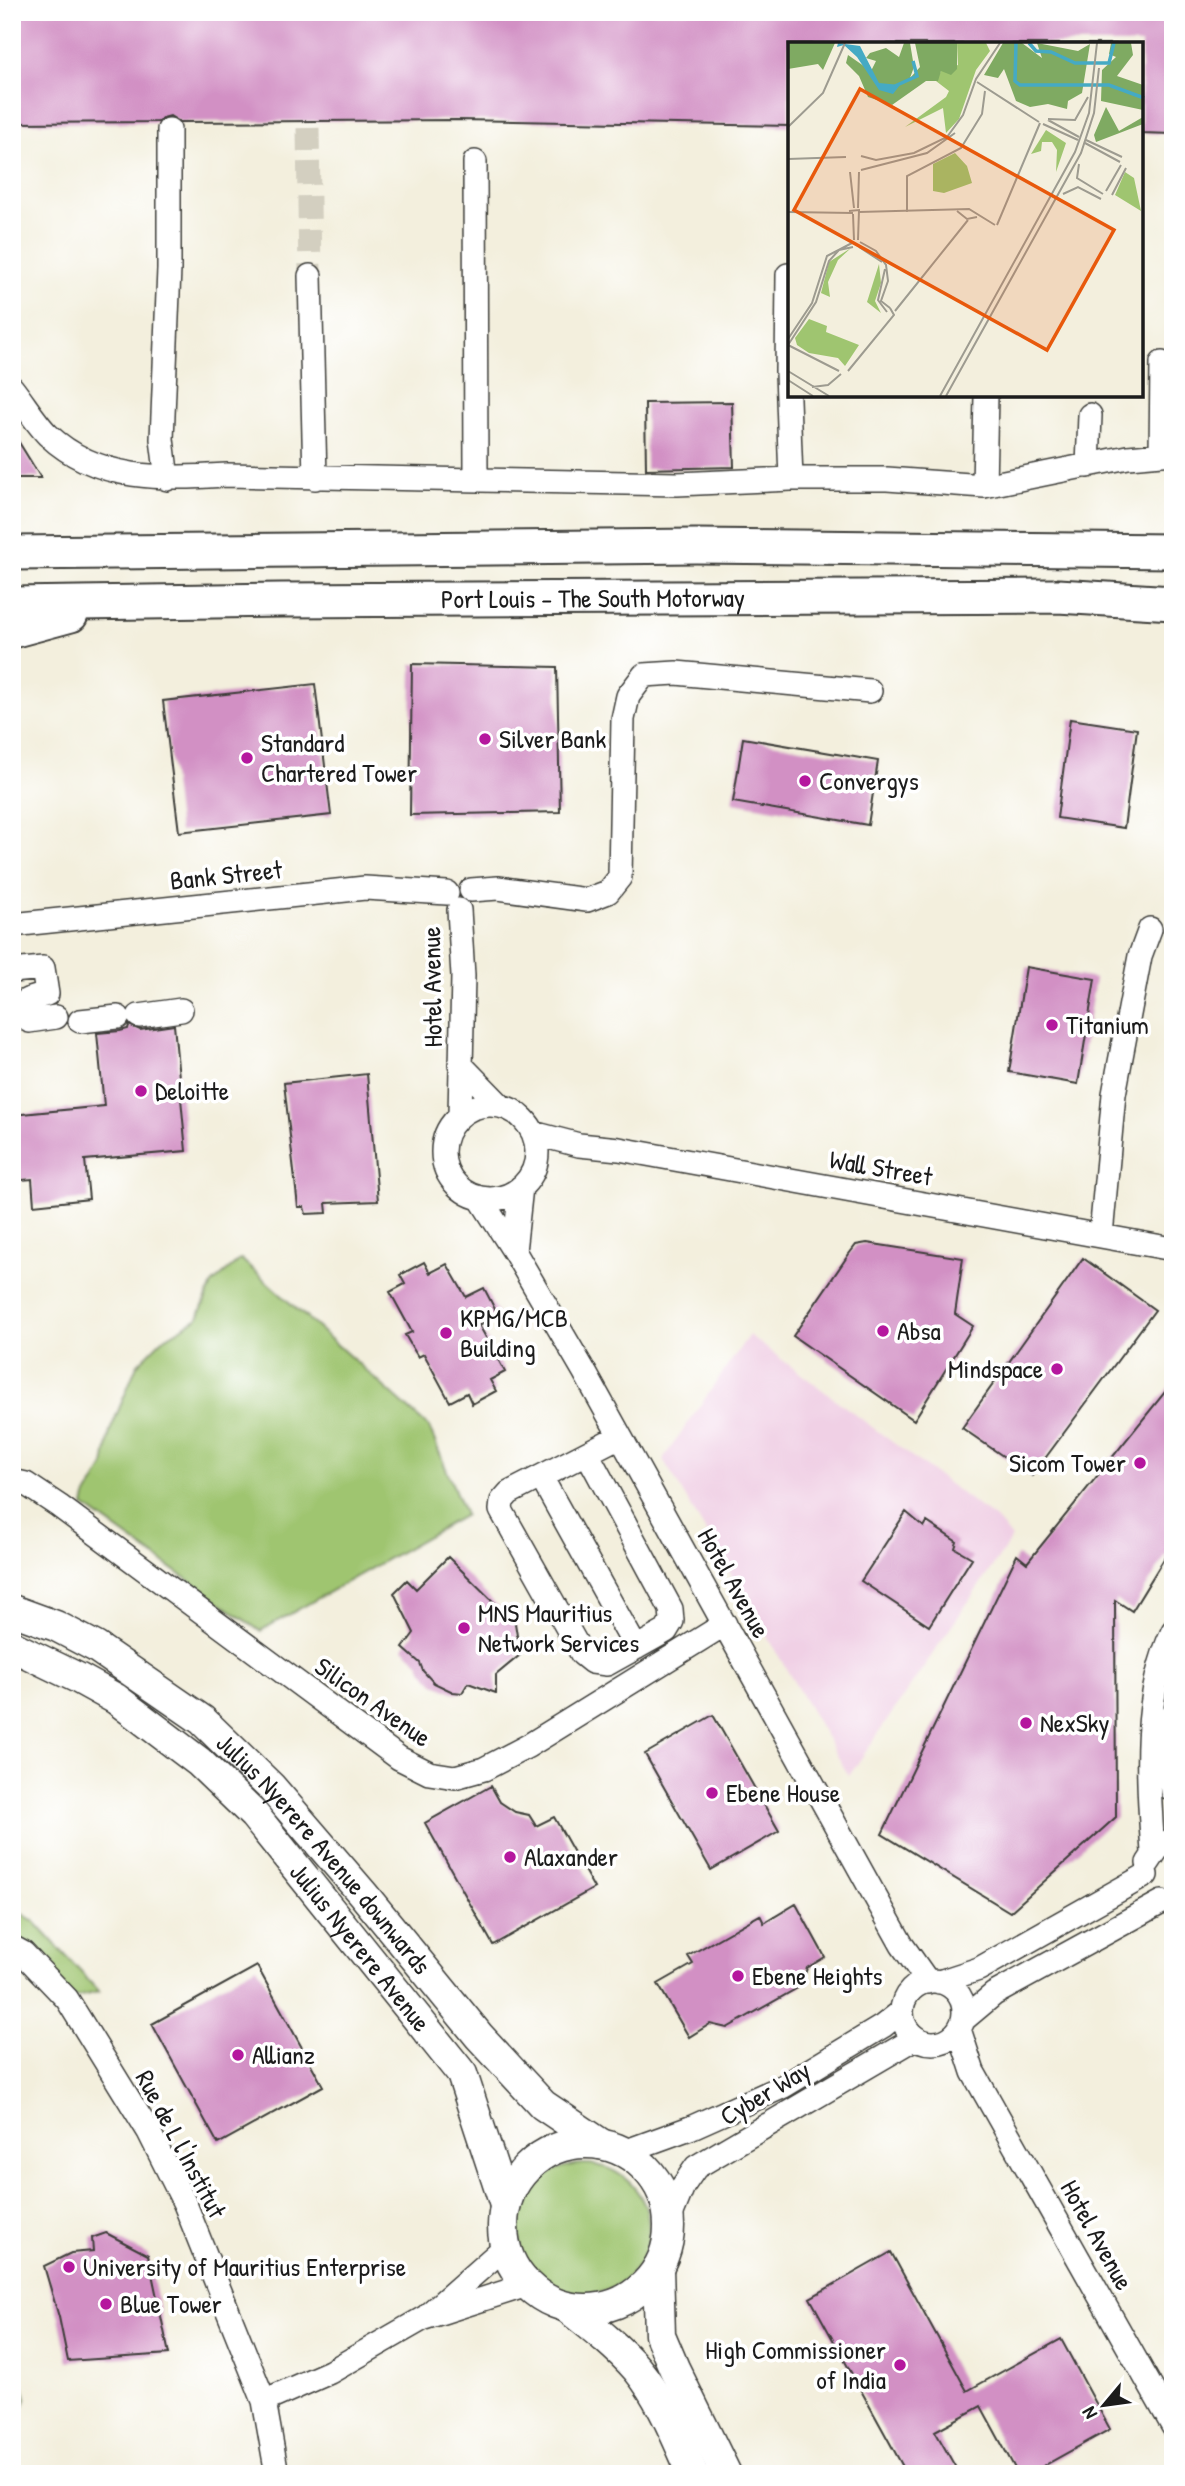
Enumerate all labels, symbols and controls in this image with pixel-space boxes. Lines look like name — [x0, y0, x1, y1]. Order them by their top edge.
inset map — [788, 42, 1143, 397]
street label: Port Louis – The South Motorway — [441, 580, 745, 616]
place label: Silver Bank — [499, 721, 607, 756]
place label: Standard Chartered Tower — [261, 725, 417, 790]
marker: Silver Bank — [477, 731, 493, 747]
marker: Standard Chartered Tower — [239, 750, 255, 766]
place label: Convergys — [819, 763, 919, 798]
marker: Convergys — [797, 773, 813, 789]
street label: Bank Street — [168, 851, 285, 898]
street label: Hotel Avenue — [413, 926, 450, 1048]
place label: Titanium — [1066, 1007, 1149, 1042]
marker: Titanium — [1044, 1017, 1060, 1033]
place label: Deloitte — [155, 1073, 229, 1108]
marker: Deloitte — [133, 1083, 149, 1099]
street label: Wall Street — [827, 1141, 936, 1194]
place label: KPMG/MCB Building — [460, 1300, 568, 1365]
place label: Absa — [897, 1313, 941, 1348]
marker: Absa — [875, 1323, 891, 1339]
marker: KPMG/MCB Building — [438, 1325, 454, 1341]
place label: Mindspace — [948, 1351, 1043, 1386]
marker: Mindspace — [1049, 1361, 1065, 1377]
place label: Sicom Tower — [1009, 1445, 1126, 1480]
marker: Sicom Tower — [1132, 1455, 1148, 1471]
street label: Hotel Avenue — [690, 1521, 779, 1644]
place label: MNS Mauritius Network Services — [478, 1595, 639, 1660]
marker: MNS Mauritius Network Services — [456, 1620, 472, 1636]
street label: Silicon Avenue — [308, 1649, 439, 1755]
place label: NexSky — [1040, 1705, 1110, 1740]
marker: NexSky — [1018, 1715, 1034, 1731]
street label: Julius Nyerere Avenue downwards — [210, 1728, 436, 1982]
place label: Ebene House — [726, 1775, 840, 1810]
marker: Ebene House — [704, 1785, 720, 1801]
place label: Alaxander — [524, 1839, 618, 1874]
marker: Alaxander — [502, 1849, 518, 1865]
street label: Julius Nyerere Avenue — [284, 1858, 438, 2038]
place label: Ebene Heights — [752, 1958, 882, 1993]
marker: Ebene Heights — [730, 1968, 746, 1984]
place label: Allianz — [252, 2037, 315, 2072]
marker: Allianz — [230, 2047, 246, 2063]
street label: Cyber Way — [713, 2052, 816, 2133]
street label: Rue de L l'Institut — [128, 2064, 236, 2225]
street label: Hotel Avenue — [1053, 2173, 1142, 2296]
place label: University of Mauritius Enterprise — [83, 2249, 406, 2284]
marker: University of Mauritius Enterprise — [61, 2259, 77, 2275]
place label: Blue Tower — [120, 2286, 222, 2321]
marker: Blue Tower — [98, 2296, 114, 2312]
place label: High Commissioner of India — [705, 2332, 886, 2397]
marker: High Commissioner of India — [892, 2357, 908, 2373]
north arrow — [1070, 2370, 1140, 2440]
text: N — [1075, 2403, 1103, 2424]

